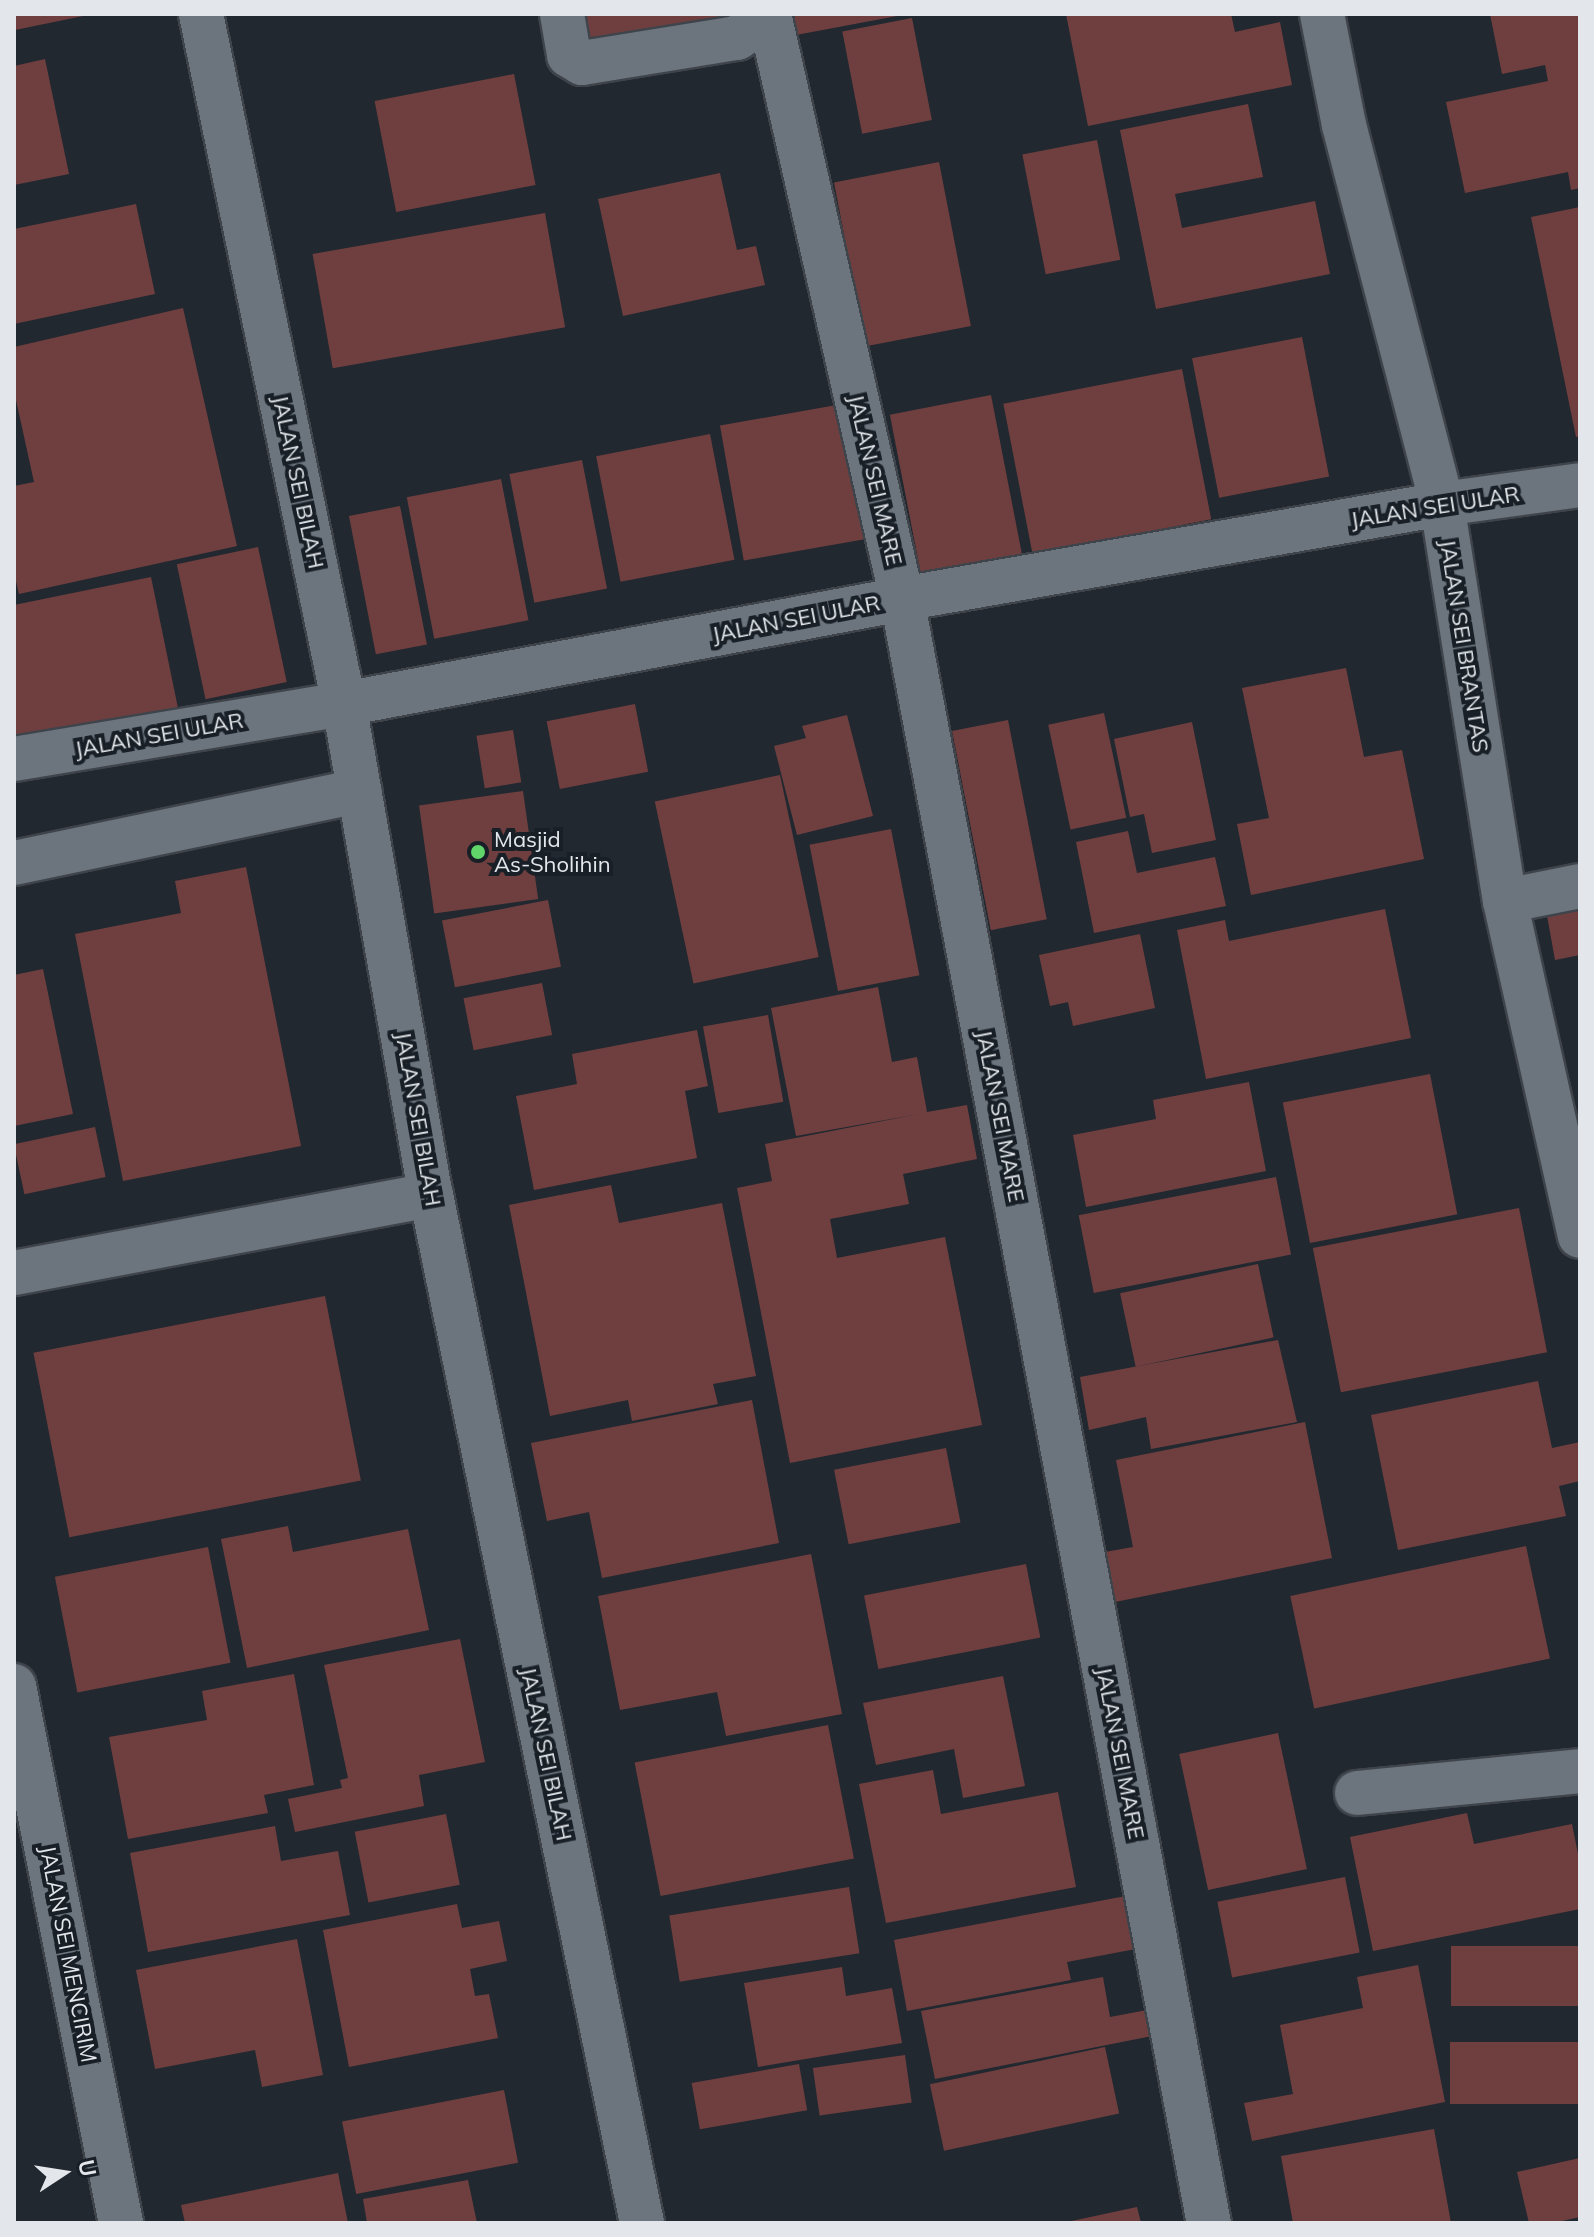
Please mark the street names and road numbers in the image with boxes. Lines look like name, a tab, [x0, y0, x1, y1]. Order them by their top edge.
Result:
street label: JALAN SEI MARE	[843, 392, 907, 568]
street label: JALAN SEI BILAH	[267, 393, 329, 571]
street label: JALAN SEI ULAR	[1349, 481, 1521, 533]
street label: JALAN SEI BRANTAS	[1434, 538, 1494, 754]
street label: JALAN SEI ULAR	[710, 590, 882, 648]
street label: JALAN SEI ULAR	[73, 707, 245, 763]
street label: JALAN SEI MARE	[970, 1028, 1030, 1204]
street label: JALAN SEI BILAH	[390, 1030, 446, 1208]
street label: JALAN SEI BILAH	[515, 1665, 577, 1843]
street label: JALAN SEI MARE	[1090, 1665, 1150, 1841]
street label: JALAN SEI MENCIRIM	[34, 1843, 102, 2065]

